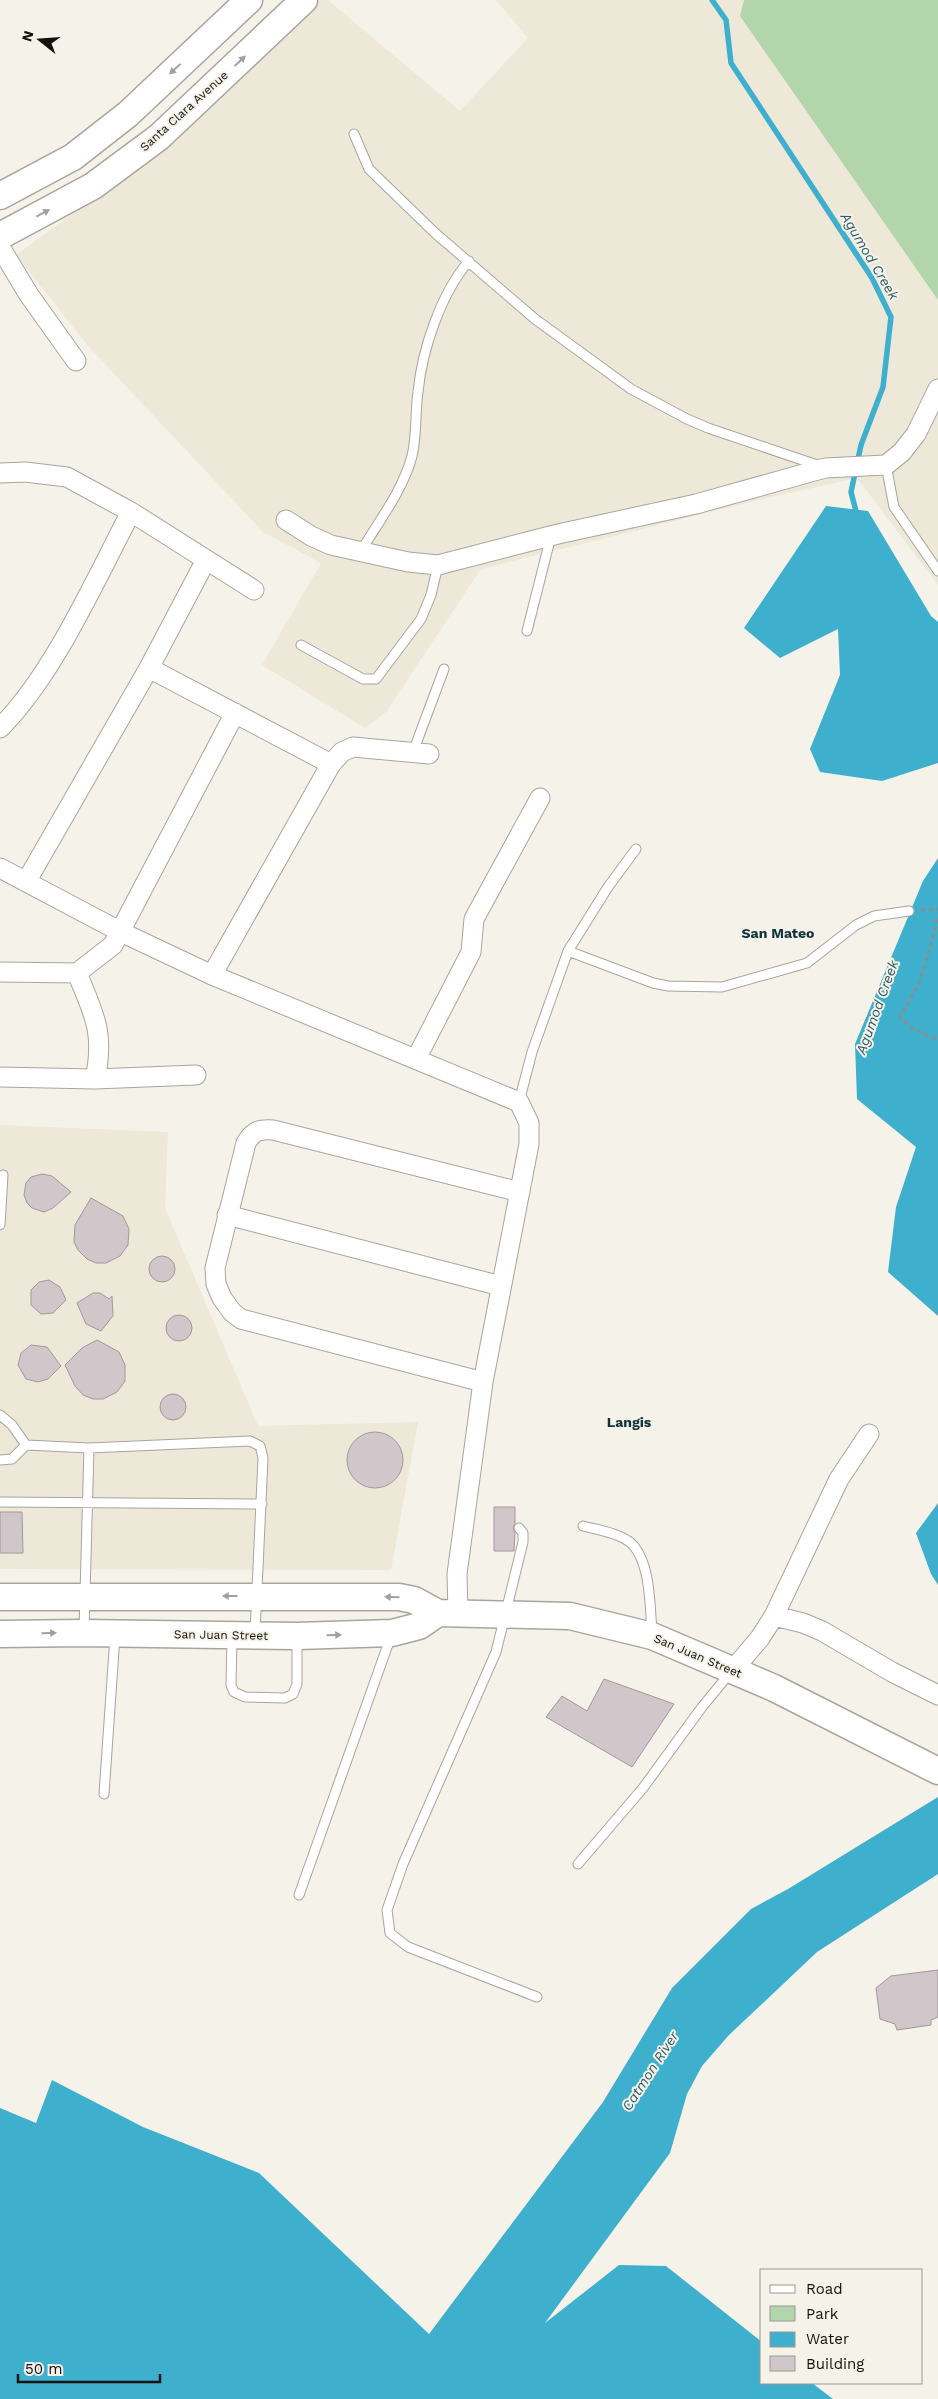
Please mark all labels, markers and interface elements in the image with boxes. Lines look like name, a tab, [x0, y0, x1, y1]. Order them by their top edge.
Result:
north arrow	[15, 15, 65, 65]
text: N	[18, 29, 37, 43]
one-way arrow	[233, 55, 245, 67]
one-way arrow	[170, 63, 182, 75]
street label: Santa Clara Avenue	[137, 68, 231, 154]
one-way arrow	[36, 209, 50, 217]
water label: Agumod Creek	[837, 209, 902, 303]
district label: San Mateo	[742, 925, 814, 941]
water label: Agumod Creek	[852, 957, 902, 1057]
district label: Langis	[607, 1414, 652, 1430]
one-way arrow	[222, 1592, 238, 1600]
one-way arrow	[384, 1593, 400, 1601]
street label: San Juan Street	[174, 1627, 268, 1643]
one-way arrow	[41, 1629, 57, 1637]
one-way arrow	[326, 1631, 342, 1639]
street label: San Juan Street	[652, 1631, 744, 1681]
water label: Catmon River	[618, 2028, 682, 2114]
legend	[760, 2269, 923, 2384]
text: Road	[806, 2280, 843, 2298]
text: Park	[806, 2305, 839, 2323]
text: Water	[806, 2330, 849, 2348]
scale bar	[18, 2352, 160, 2384]
text: Building	[806, 2355, 864, 2373]
text: 50 m	[25, 2360, 62, 2378]

